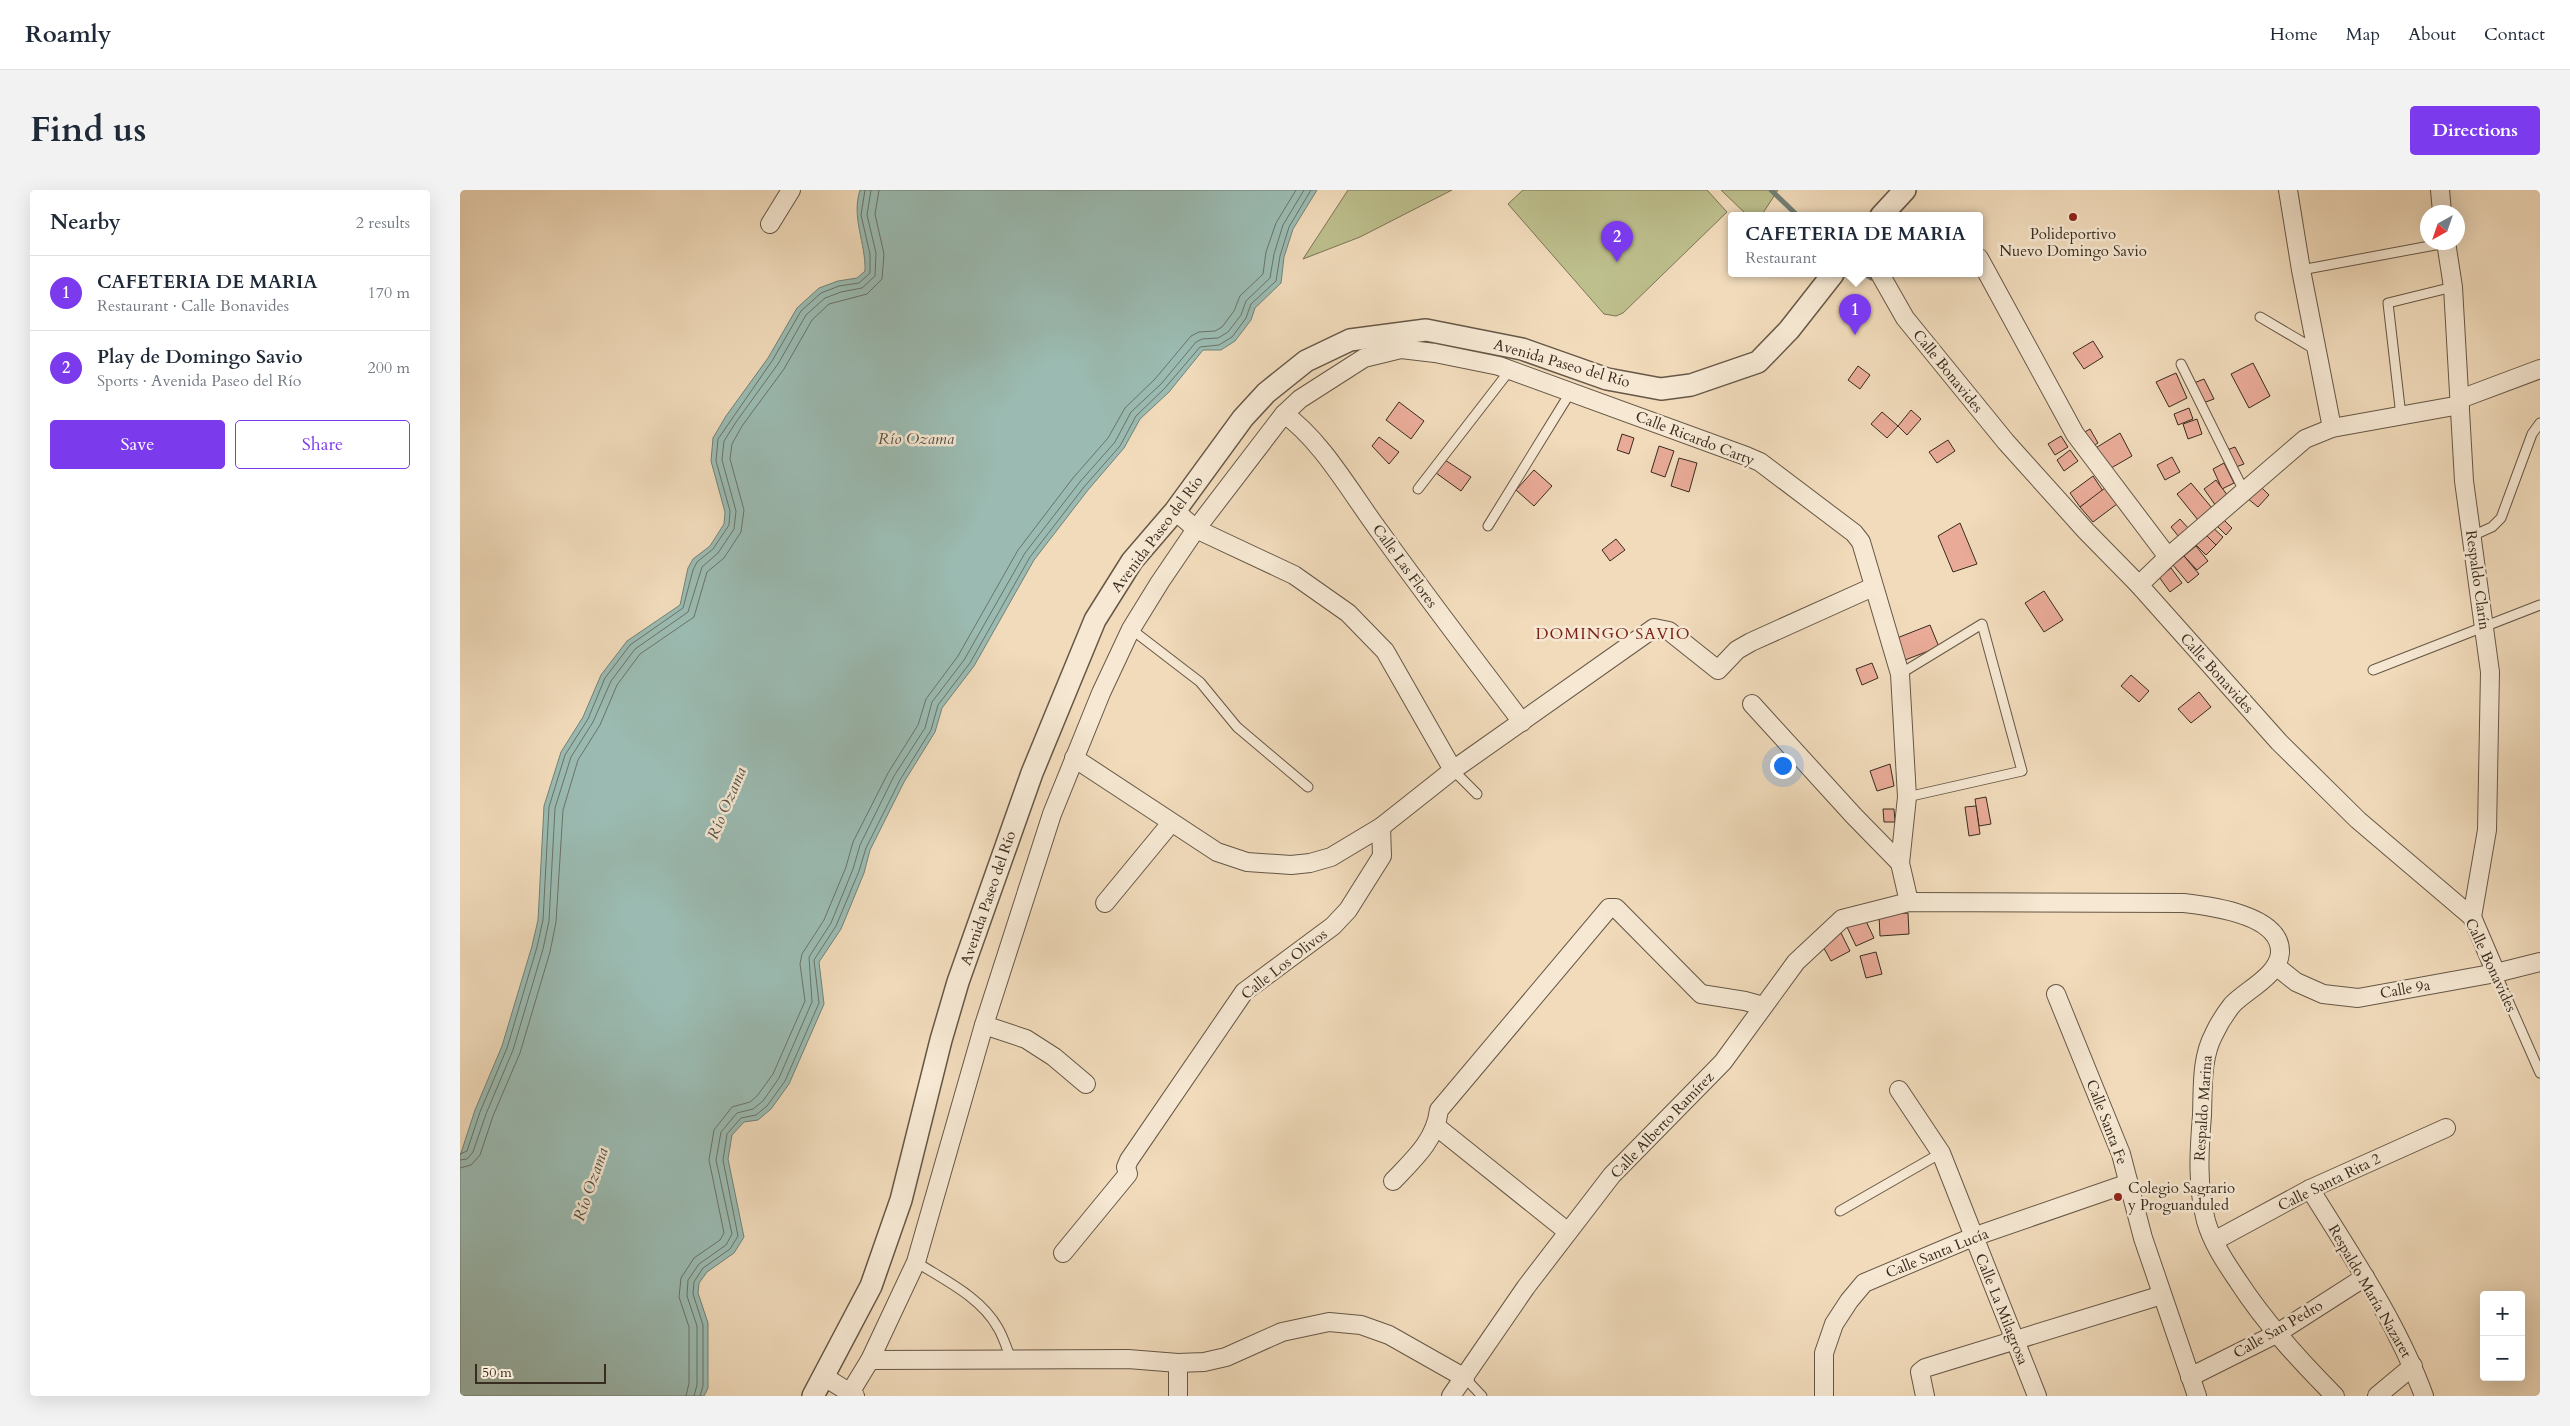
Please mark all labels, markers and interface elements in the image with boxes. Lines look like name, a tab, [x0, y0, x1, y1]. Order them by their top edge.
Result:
text: Roamly	[25, 18, 111, 51]
text: Home	[2270, 22, 2318, 47]
text: Map	[2346, 22, 2380, 47]
text: About	[2408, 22, 2456, 47]
text: Contact	[2484, 22, 2545, 47]
text: Find us	[30, 106, 146, 154]
button: Directions	[2410, 106, 2540, 155]
north arrow	[2420, 205, 2465, 250]
text: Nearby	[50, 208, 121, 237]
marker: Polideportivo Nuevo Domingo Savio	[2067, 211, 2079, 223]
text: 2 results	[356, 212, 410, 234]
popup	[1728, 212, 1983, 277]
pin: 2	[1601, 221, 1633, 262]
text: CAFETERIA DE MARIA	[1745, 221, 1966, 247]
place label: Polideportivo Nuevo Domingo Savio	[1999, 224, 2147, 261]
text: Restaurant	[1745, 247, 1817, 269]
text: CAFETERIA DE MARIA	[97, 269, 318, 295]
text: 1	[62, 282, 70, 304]
text: 170 m	[368, 282, 410, 304]
pin: 1	[1839, 294, 1871, 335]
text: Restaurant · Calle Bonavides	[97, 295, 289, 317]
street label: Calle Bonavides	[1908, 325, 1988, 417]
street label: Avenida Paseo del Río	[1491, 334, 1633, 392]
text: Play de Domingo Savio	[97, 344, 303, 370]
text: 2	[62, 357, 70, 379]
text: 200 m	[368, 357, 410, 379]
text: Sports · Avenida Paseo del Río	[97, 370, 301, 392]
street label: Calle Ricardo Carty	[1633, 406, 1757, 470]
button: Save	[50, 420, 225, 469]
button: Share	[235, 420, 410, 469]
water label: Río Ozama	[878, 428, 954, 450]
street label: Avenida Paseo del Río	[1107, 472, 1207, 596]
street label: Calle Las Flores	[1368, 520, 1442, 612]
street label: Respaldo Clarín	[2461, 529, 2495, 632]
district label: DOMINGO SAVIO	[1535, 623, 1691, 645]
street label: Calle Bonavides	[2176, 629, 2258, 717]
your location	[1770, 753, 1796, 779]
water label: Río Ozama	[702, 764, 752, 843]
street label: Avenida Paseo del Río	[956, 828, 1020, 968]
street label: Calle Bonavides	[2461, 915, 2521, 1015]
street label: Calle Los Olivos	[1237, 924, 1331, 1004]
street label: Calle 9a	[2378, 975, 2432, 1003]
street label: Respaldo Marina	[2189, 1054, 2217, 1162]
street label: Calle Alberto Ramírez	[1606, 1067, 1718, 1183]
street label: Calle Santa Fe	[2082, 1077, 2132, 1168]
water label: Río Ozama	[568, 1145, 614, 1224]
street label: Calle Santa Rita 2	[2274, 1148, 2384, 1215]
place label: Colegio Sagrario y Proguanduled	[2127, 1178, 2235, 1215]
marker: Colegio Sagrario y Proguanduled	[2112, 1191, 2124, 1203]
street label: Respaldo María Nazaret	[2324, 1221, 2417, 1362]
street label: Calle Santa Lucía	[1883, 1223, 1992, 1283]
street label: Calle La Milagrosa	[1971, 1250, 2034, 1368]
map controls	[2480, 1291, 2525, 1381]
button: +	[2480, 1291, 2525, 1336]
street label: Calle San Pedro	[2230, 1295, 2326, 1363]
button: −	[2480, 1336, 2525, 1381]
scale bar	[475, 1361, 606, 1384]
text: 50 m	[482, 1363, 512, 1382]

